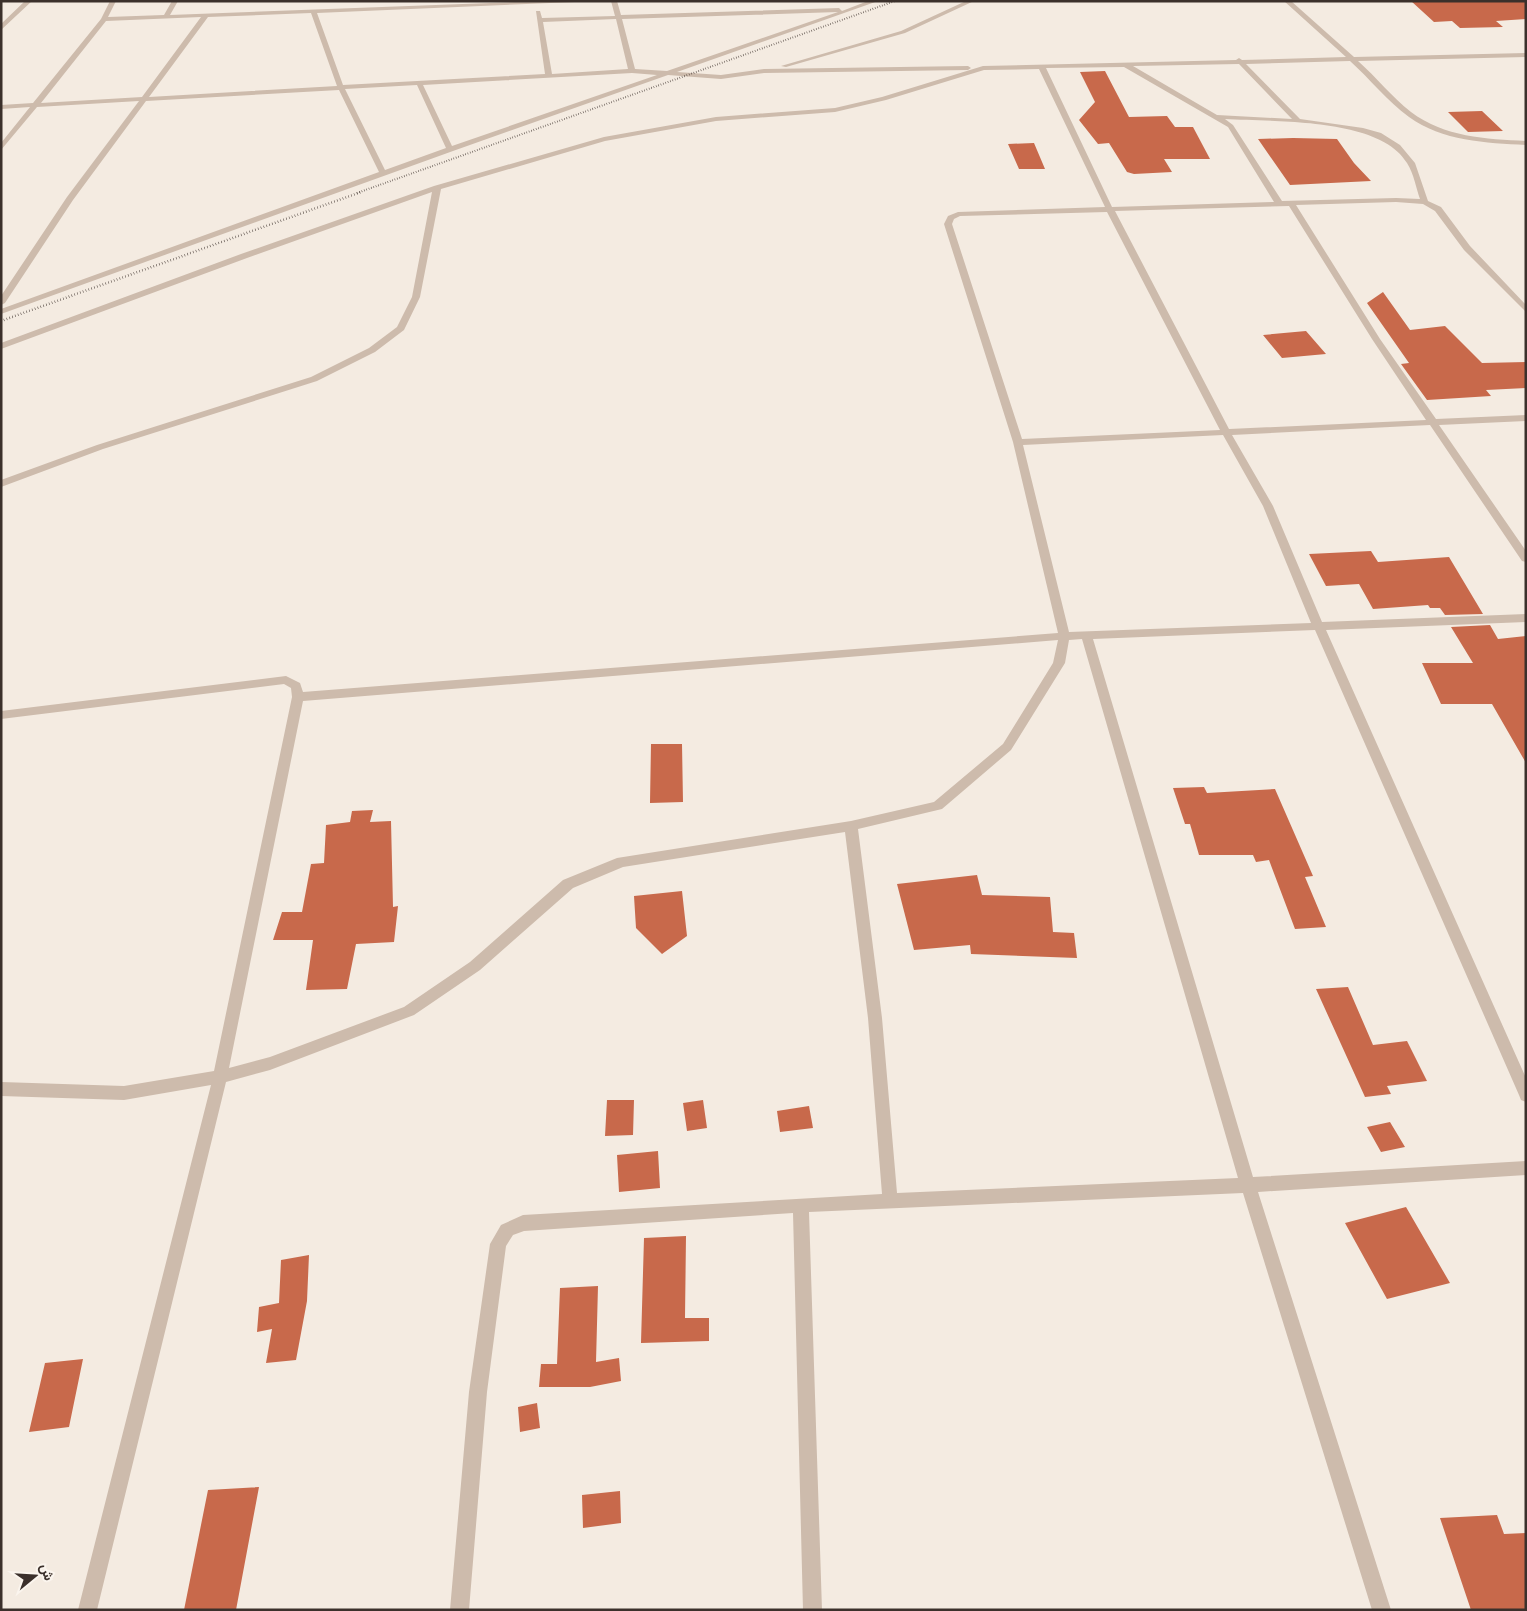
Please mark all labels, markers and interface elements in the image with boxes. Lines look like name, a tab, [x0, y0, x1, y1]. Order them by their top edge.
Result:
north arrow	[10, 1551, 60, 1601]
text: ش	[36, 1562, 58, 1583]

